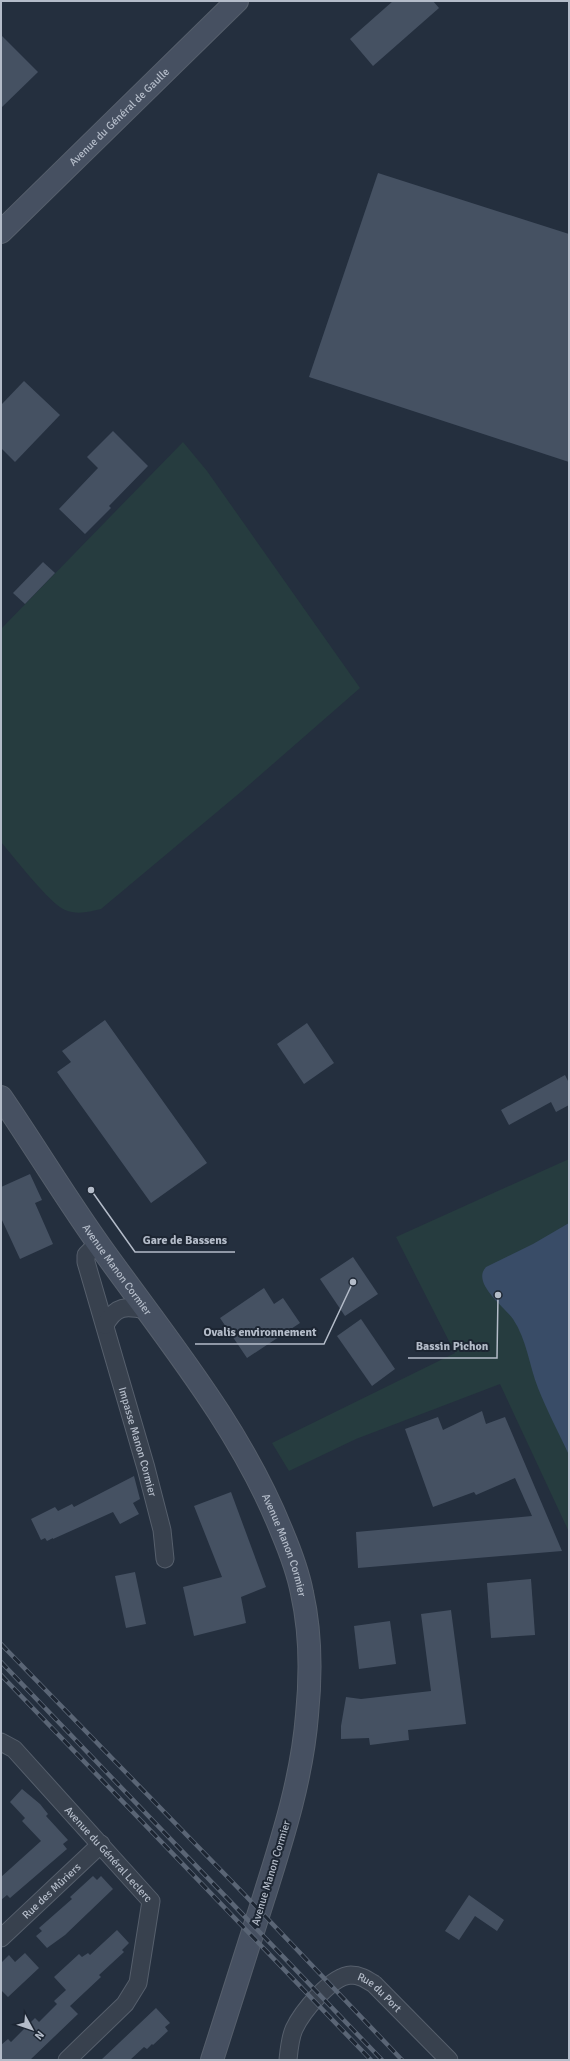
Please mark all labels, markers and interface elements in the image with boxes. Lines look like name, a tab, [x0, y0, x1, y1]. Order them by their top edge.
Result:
street label: Avenue du Général de Gaulle	[66, 65, 172, 168]
street label: Avenue Manon Cormier	[80, 1221, 155, 1317]
callout: Gare de Bassens	[135, 1228, 235, 1252]
text: Gare de Bassens	[143, 1233, 228, 1248]
callout: Ovalis environnement	[195, 1320, 324, 1344]
text: Ovalis environnement	[203, 1325, 317, 1340]
callout: Bassin Pichon	[408, 1334, 497, 1358]
text: Bassin Pichon	[416, 1339, 489, 1354]
street label: Impasse Manon Cormier	[116, 1385, 160, 1498]
street label: Avenue Manon Cormier	[259, 1491, 309, 1598]
street label: Avenue du Général Leclerc	[62, 1803, 155, 1904]
street label: Avenue Manon Cormier	[249, 1819, 293, 1927]
street label: Rue des Mûriers	[19, 1860, 83, 1921]
street label: Rue du Port	[356, 1970, 404, 2015]
north arrow	[12, 2009, 52, 2049]
text: N	[32, 2028, 47, 2042]

